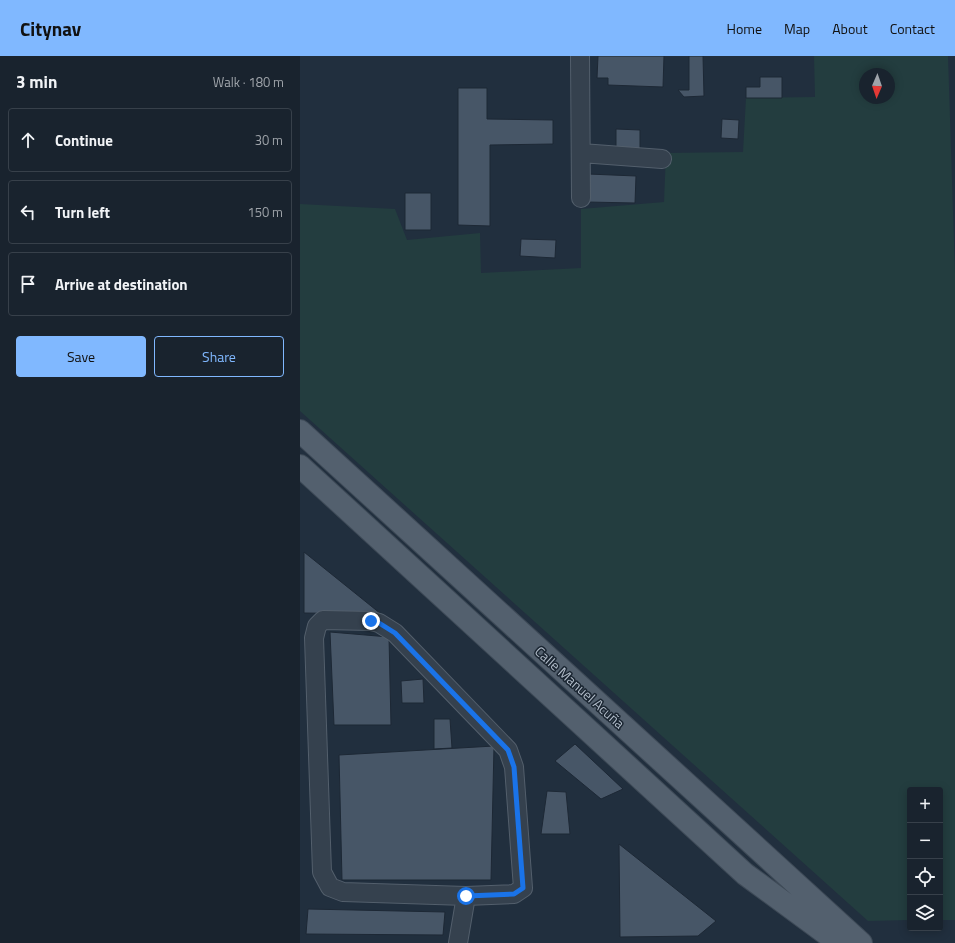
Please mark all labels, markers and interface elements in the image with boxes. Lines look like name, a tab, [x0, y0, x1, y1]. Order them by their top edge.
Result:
text: Citynav	[20, 14, 81, 43]
text: Home	[727, 18, 762, 39]
text: Map	[784, 18, 810, 39]
text: About	[832, 18, 868, 39]
text: Contact	[890, 18, 935, 39]
north arrow	[859, 68, 895, 104]
text: 3 min	[16, 69, 57, 95]
text: Walk · 180 m	[213, 72, 284, 92]
icon: ahead	[17, 129, 39, 151]
text: Continue	[55, 129, 113, 152]
text: 30 m	[255, 130, 283, 150]
icon: left	[17, 201, 39, 223]
text: Turn left	[55, 201, 110, 224]
text: 150 m	[247, 202, 283, 222]
icon: arrive	[17, 273, 39, 295]
text: Arrive at destination	[55, 273, 188, 296]
button: Save	[16, 336, 146, 377]
button: Share	[154, 336, 284, 377]
route end	[362, 612, 380, 630]
street label: Calle Manuel Acuña	[530, 641, 630, 733]
map controls	[907, 787, 943, 931]
button: +	[907, 787, 943, 823]
button: −	[907, 823, 943, 859]
button: locate	[907, 859, 943, 895]
route start	[457, 887, 475, 905]
button: layers	[907, 895, 943, 931]

